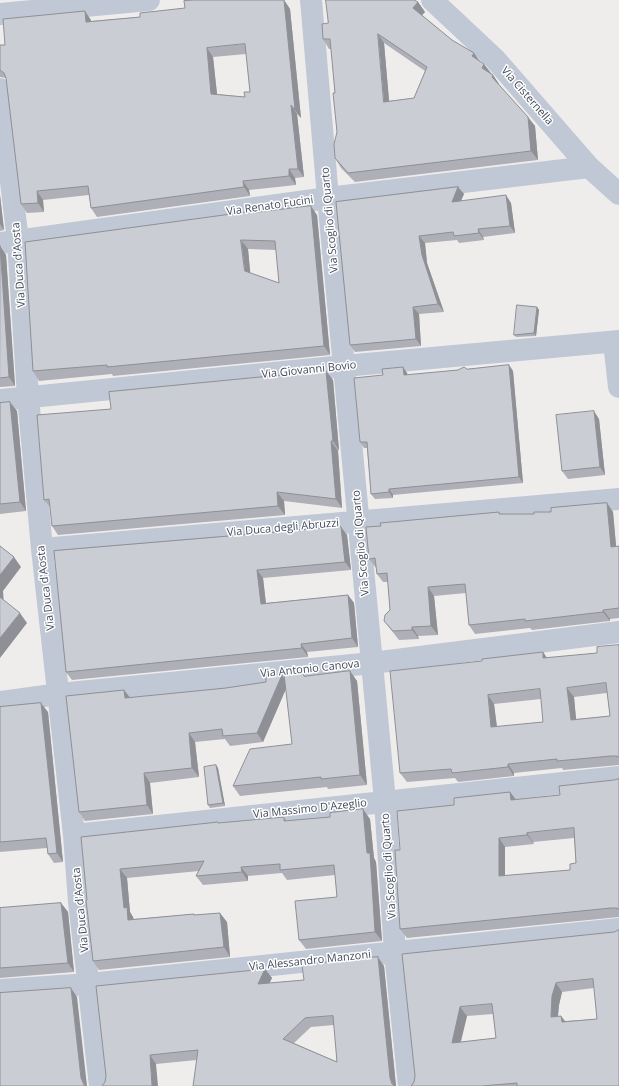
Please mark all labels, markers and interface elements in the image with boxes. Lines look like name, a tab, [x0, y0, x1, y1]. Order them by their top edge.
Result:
street label: Via Cisternella	[498, 64, 556, 128]
street label: Via Scoglio di Quarto	[319, 167, 341, 273]
street label: Via Renato Fucini	[226, 193, 314, 219]
street label: Via Duca d'Aosta	[9, 222, 29, 308]
street label: Via Giovanni Bovio	[261, 358, 357, 382]
street label: Via Scoglio di Quarto	[350, 490, 372, 596]
street label: Via Duca degli Abruzzi	[226, 517, 340, 539]
street label: Via Duca d'Aosta	[34, 545, 58, 631]
street label: Via Antonio Canova	[260, 657, 360, 681]
street label: Via Massimo D'Azeglio	[253, 796, 367, 822]
street label: Via Scoglio di Quarto	[379, 813, 399, 919]
street label: Via Duca d'Aosta	[70, 867, 92, 953]
street label: Via Alessandro Manzoni	[248, 948, 372, 974]

